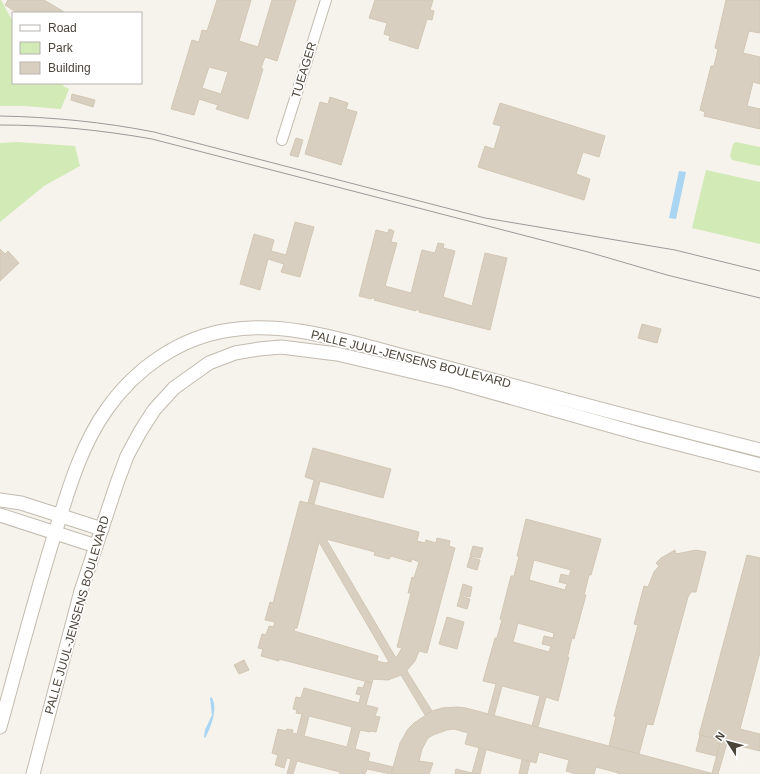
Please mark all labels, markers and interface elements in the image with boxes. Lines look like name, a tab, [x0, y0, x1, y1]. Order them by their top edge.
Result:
legend	[12, 12, 142, 84]
text: Road	[48, 21, 77, 35]
street label: TUEAGER	[289, 40, 319, 100]
text: Park	[48, 41, 74, 55]
text: Building	[48, 61, 91, 75]
street label: PALLE JUUL-JENSENS BOULEVARD	[310, 327, 513, 391]
street label: PALLE JUUL-JENSENS BOULEVARD	[42, 514, 112, 716]
north arrow	[708, 722, 748, 762]
text: N	[713, 729, 727, 743]

